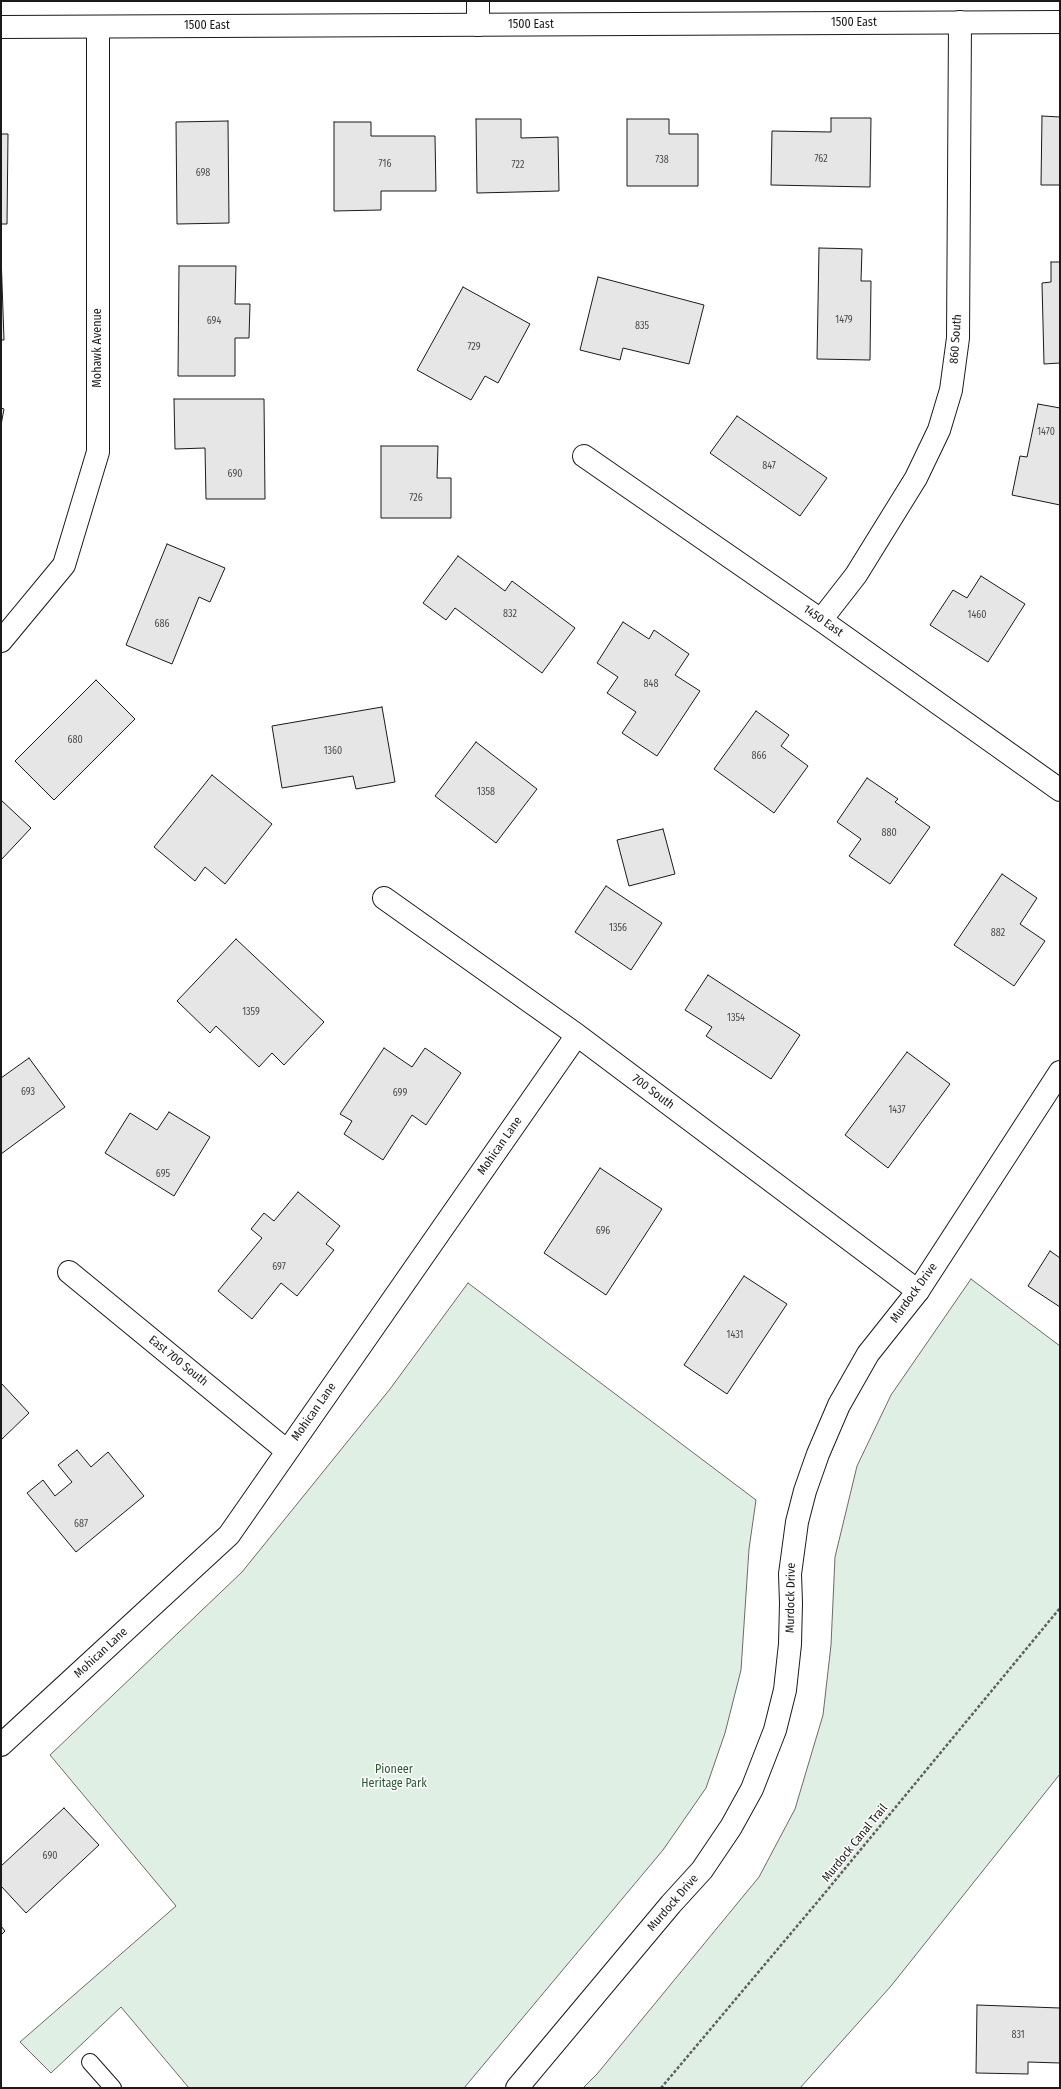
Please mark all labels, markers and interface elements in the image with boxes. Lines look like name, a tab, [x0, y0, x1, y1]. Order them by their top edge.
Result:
street label: 1500 East	[831, 16, 877, 30]
street label: 1500 East	[508, 18, 554, 32]
street label: 1500 East	[184, 19, 230, 33]
house number: 762	[814, 153, 828, 165]
house number: 738	[655, 154, 669, 166]
house number: 716	[379, 158, 391, 170]
house number: 722	[512, 159, 524, 171]
house number: 698	[196, 167, 210, 179]
street label: Mohawk Avenue	[91, 308, 105, 388]
house number: 1479	[835, 314, 853, 326]
street label: 860 South	[947, 314, 965, 364]
house number: 694	[207, 315, 221, 327]
house number: 835	[635, 320, 649, 332]
house number: 729	[467, 341, 481, 353]
house number: 1470	[1037, 426, 1055, 438]
house number: 847	[762, 460, 776, 472]
house number: 690	[228, 468, 242, 480]
house number: 726	[409, 492, 423, 504]
street label: 1450 East	[800, 602, 846, 640]
house number: 832	[503, 608, 517, 620]
house number: 1460	[968, 609, 986, 621]
house number: 686	[155, 618, 169, 630]
house number: 848	[644, 678, 658, 690]
house number: 680	[67, 734, 83, 746]
house number: 1360	[324, 745, 342, 757]
house number: 866	[752, 750, 766, 762]
house number: 1358	[477, 786, 495, 798]
house number: 880	[881, 827, 897, 839]
house number: 1356	[609, 922, 627, 934]
house number: 882	[991, 927, 1005, 939]
house number: 1359	[242, 1006, 260, 1018]
house number: 1354	[727, 1012, 745, 1024]
street label: 700 South	[629, 1072, 677, 1112]
house number: 693	[21, 1086, 35, 1098]
house number: 699	[393, 1087, 407, 1099]
house number: 1437	[888, 1104, 906, 1116]
street label: Mohican Lane	[475, 1114, 525, 1178]
house number: 695	[156, 1168, 170, 1180]
house number: 696	[596, 1225, 610, 1237]
street label: Murdock Drive	[887, 1260, 941, 1326]
house number: 697	[272, 1261, 286, 1273]
house number: 1431	[727, 1329, 743, 1341]
street label: East 700 South	[145, 1333, 211, 1389]
street label: Mohican Lane	[289, 1380, 339, 1444]
house number: 687	[74, 1518, 88, 1530]
street label: Murdock Drive	[783, 1563, 799, 1633]
street label: Mohican Lane	[71, 1625, 131, 1681]
park label: Pioneer Heritage Park	[361, 1763, 427, 1791]
street label: Murdock Canal Trail	[819, 1801, 891, 1885]
house number: 690	[43, 1850, 57, 1862]
street label: Murdock Drive	[644, 1872, 702, 1934]
house number: 831	[1011, 2029, 1025, 2041]

